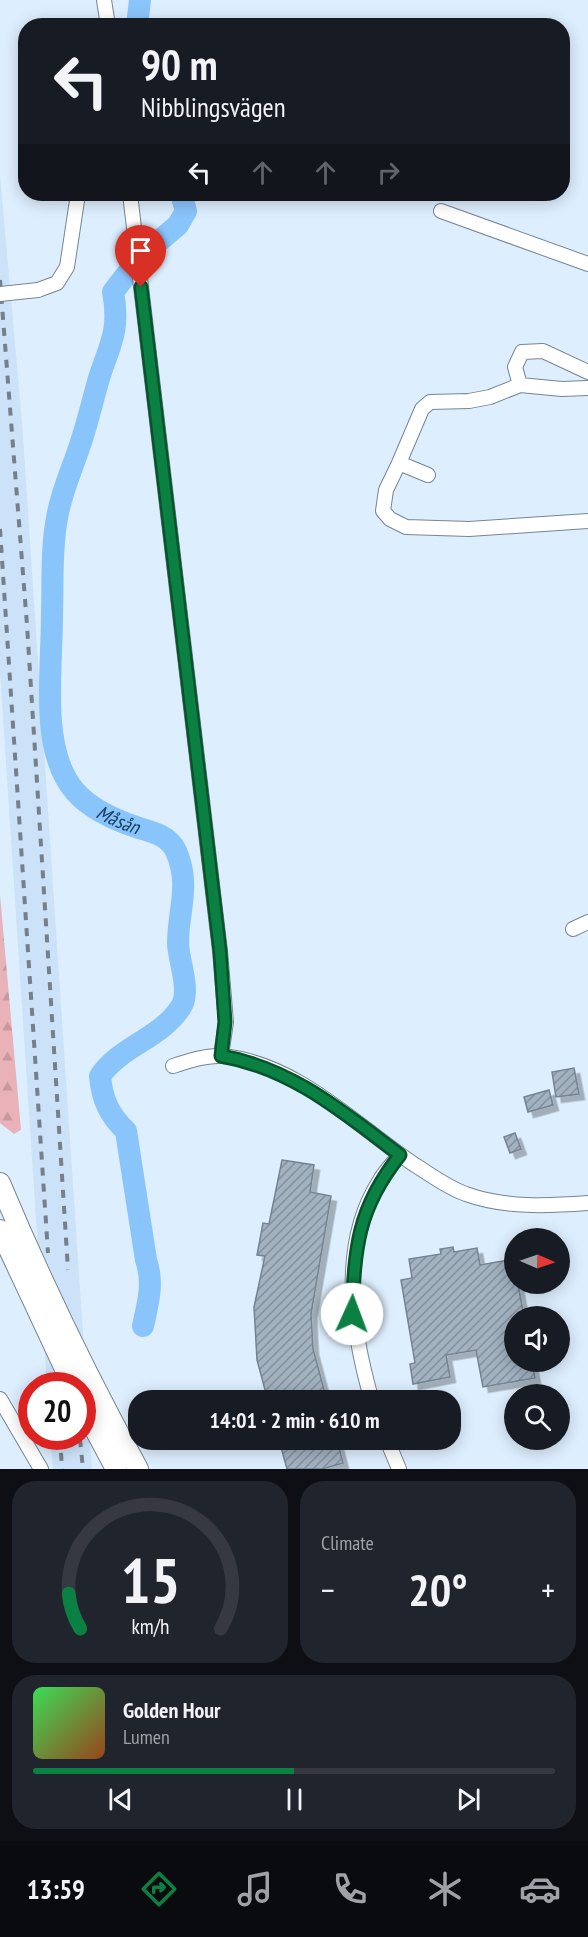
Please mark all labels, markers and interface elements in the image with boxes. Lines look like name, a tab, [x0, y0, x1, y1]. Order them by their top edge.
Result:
text: 90 m	[141, 37, 218, 92]
icon: left	[42, 42, 120, 120]
text: Nibblingsvägen	[141, 90, 286, 124]
icon: left	[183, 156, 216, 189]
icon: ahead	[246, 156, 279, 189]
icon: ahead	[309, 156, 342, 189]
icon: right	[372, 156, 405, 189]
pin	[115, 225, 166, 287]
icon: arrive	[124, 234, 157, 267]
water label: Måsån	[92, 799, 144, 841]
north arrow	[504, 1228, 570, 1294]
map controls	[504, 1228, 570, 1450]
position arrow	[320, 1282, 384, 1346]
button: sound	[504, 1306, 570, 1372]
speed limit sign: 20	[18, 1372, 96, 1450]
button: search	[504, 1384, 570, 1450]
text: 14:01 · 2 min · 610 m	[209, 1406, 380, 1434]
text: Climate	[321, 1530, 374, 1556]
text: 15	[120, 1539, 180, 1620]
text: 20°	[408, 1560, 468, 1618]
text: −	[321, 1568, 335, 1611]
text: +	[541, 1568, 555, 1611]
text: km/h	[131, 1612, 169, 1640]
text: Golden Hour	[123, 1696, 221, 1724]
text: Lumen	[123, 1724, 170, 1750]
icon: previous	[104, 1783, 137, 1816]
icon: pause	[278, 1783, 311, 1816]
icon: next	[452, 1783, 485, 1816]
icon: directions	[138, 1868, 180, 1910]
icon: music	[234, 1868, 276, 1910]
icon: phone	[329, 1868, 371, 1910]
icon: climate	[424, 1868, 466, 1910]
icon: car	[519, 1868, 561, 1910]
text: 13:59	[27, 1872, 85, 1906]

